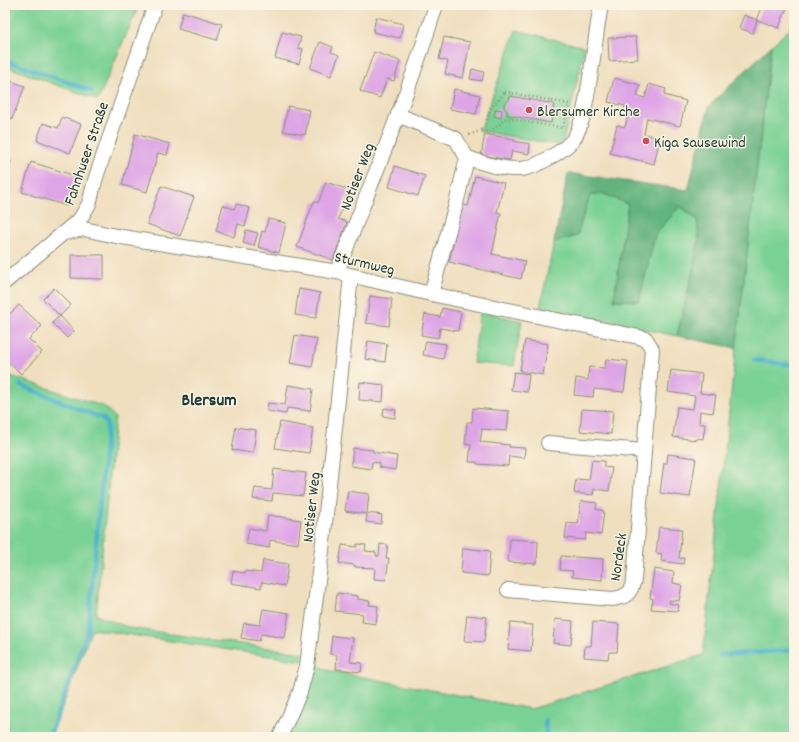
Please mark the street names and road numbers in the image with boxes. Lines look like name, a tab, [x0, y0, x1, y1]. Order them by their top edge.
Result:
street label: Fahnhuser Straße	[59, 99, 116, 209]
street label: Notiser Weg	[335, 140, 382, 214]
street label: Sturmweg	[332, 246, 397, 283]
street label: Notiser Weg	[297, 471, 328, 544]
street label: Nordeck	[605, 532, 634, 583]

